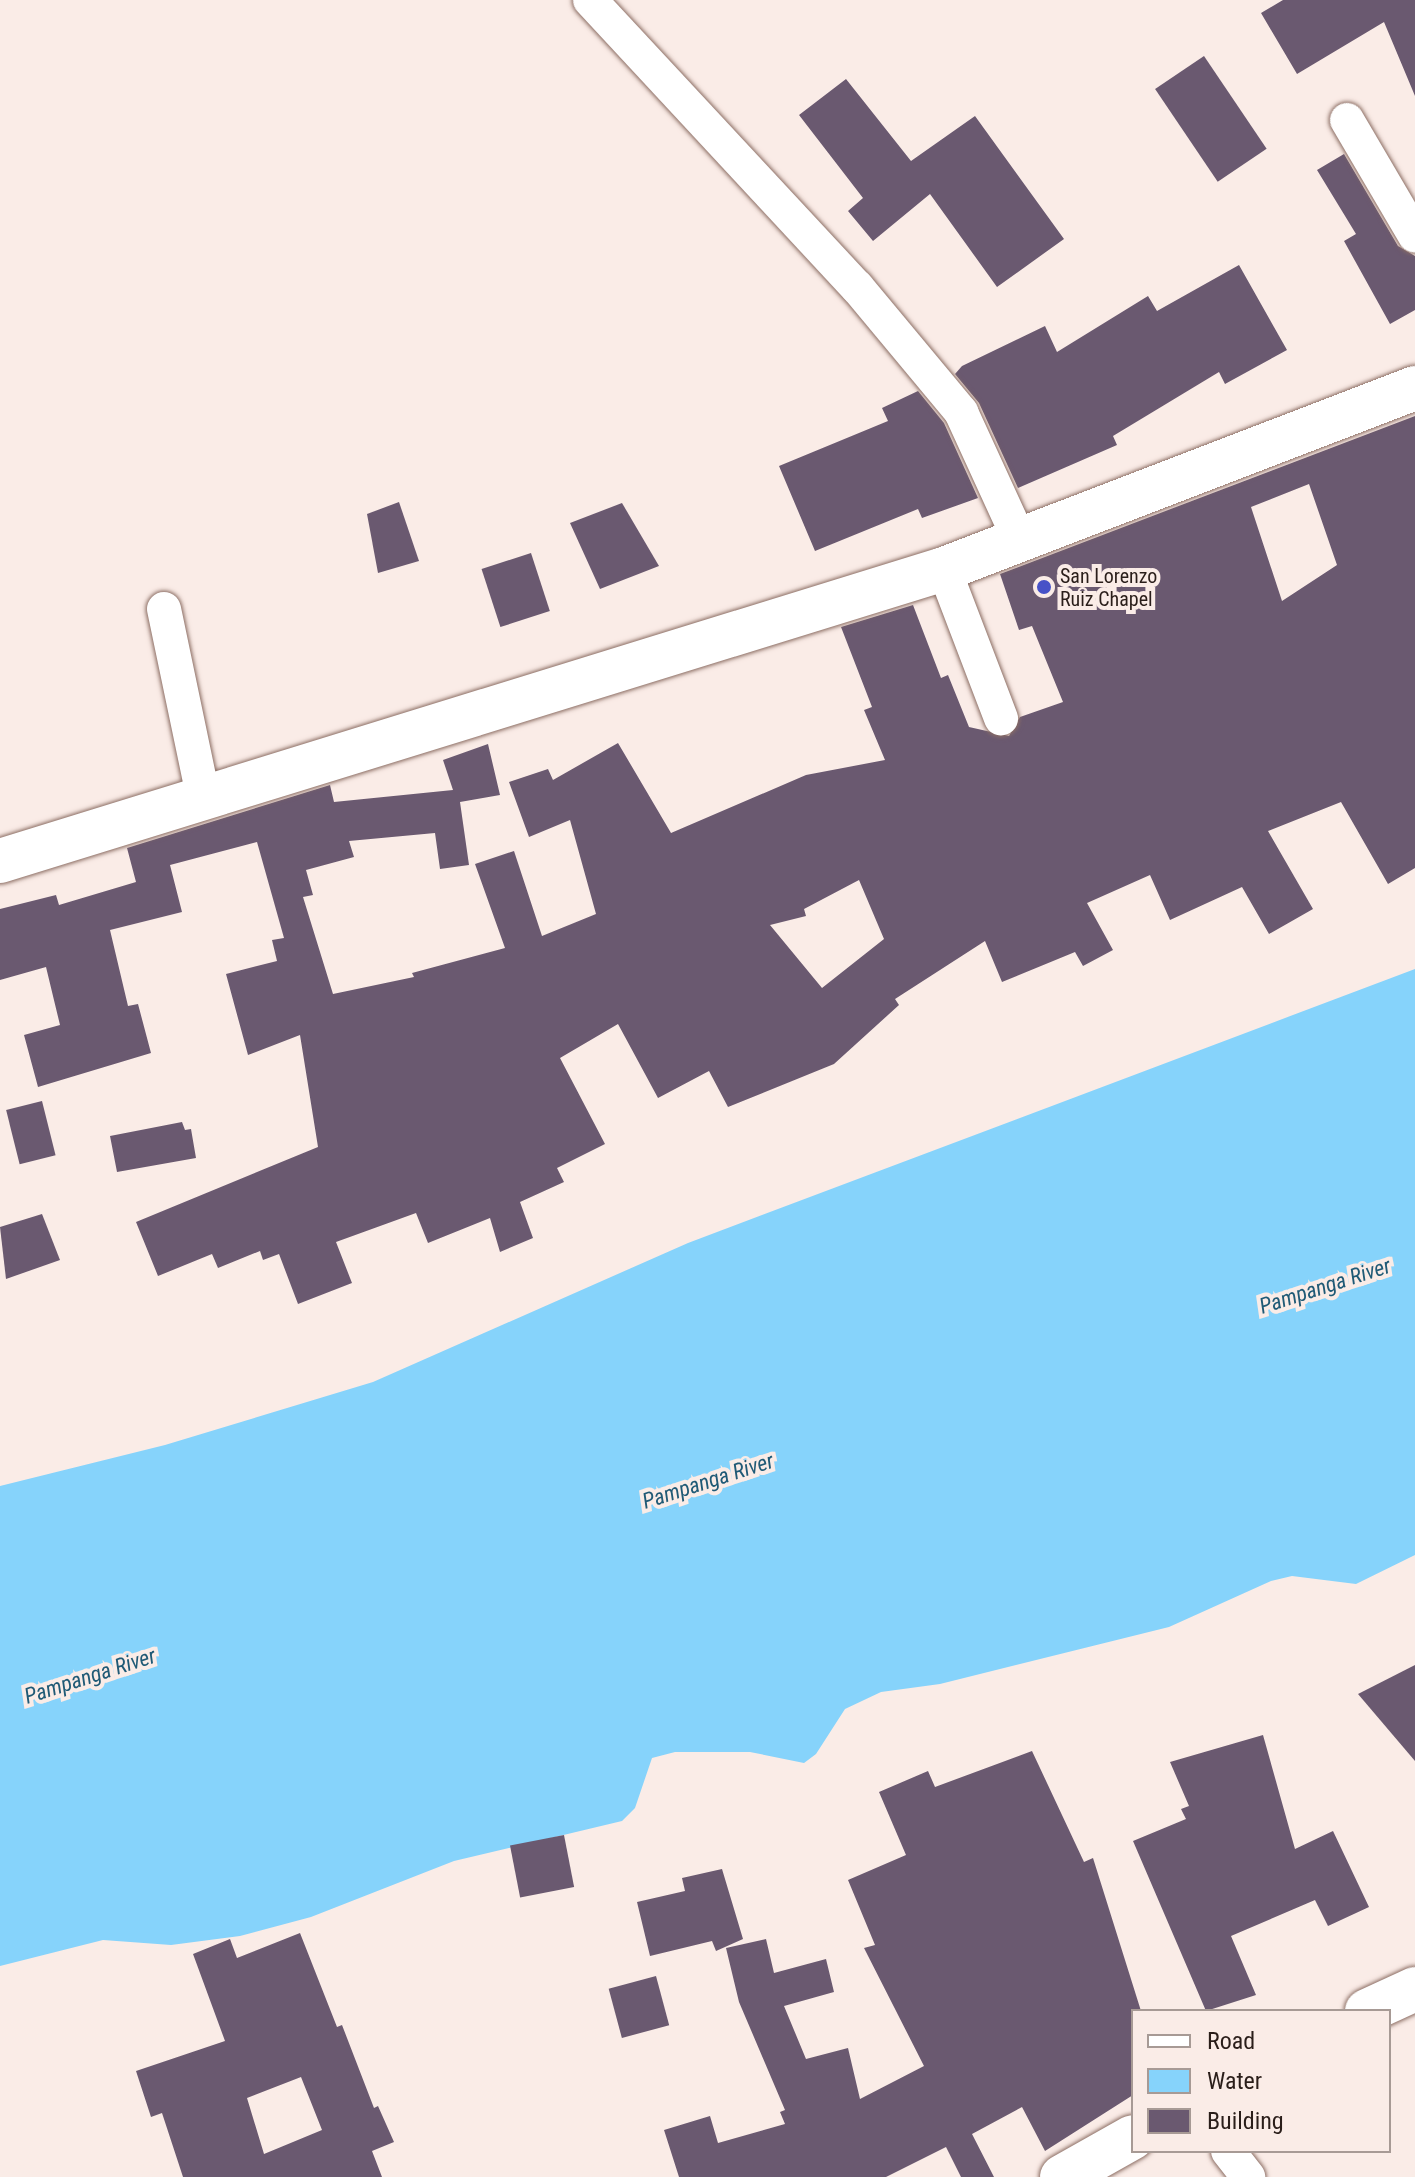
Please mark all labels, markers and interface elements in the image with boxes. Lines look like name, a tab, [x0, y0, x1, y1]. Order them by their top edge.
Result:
place label: San Lorenzo Ruiz Chapel	[1060, 564, 1157, 611]
marker: San Lorenzo Ruiz Chapel	[1035, 578, 1053, 596]
water label: Pampanga River	[1256, 1252, 1394, 1320]
water label: Pampanga River	[639, 1447, 777, 1515]
water label: Pampanga River	[21, 1642, 159, 1710]
legend	[1131, 2009, 1391, 2153]
text: Road	[1207, 2027, 1255, 2055]
text: Water	[1207, 2067, 1262, 2095]
text: Building	[1207, 2107, 1284, 2135]

